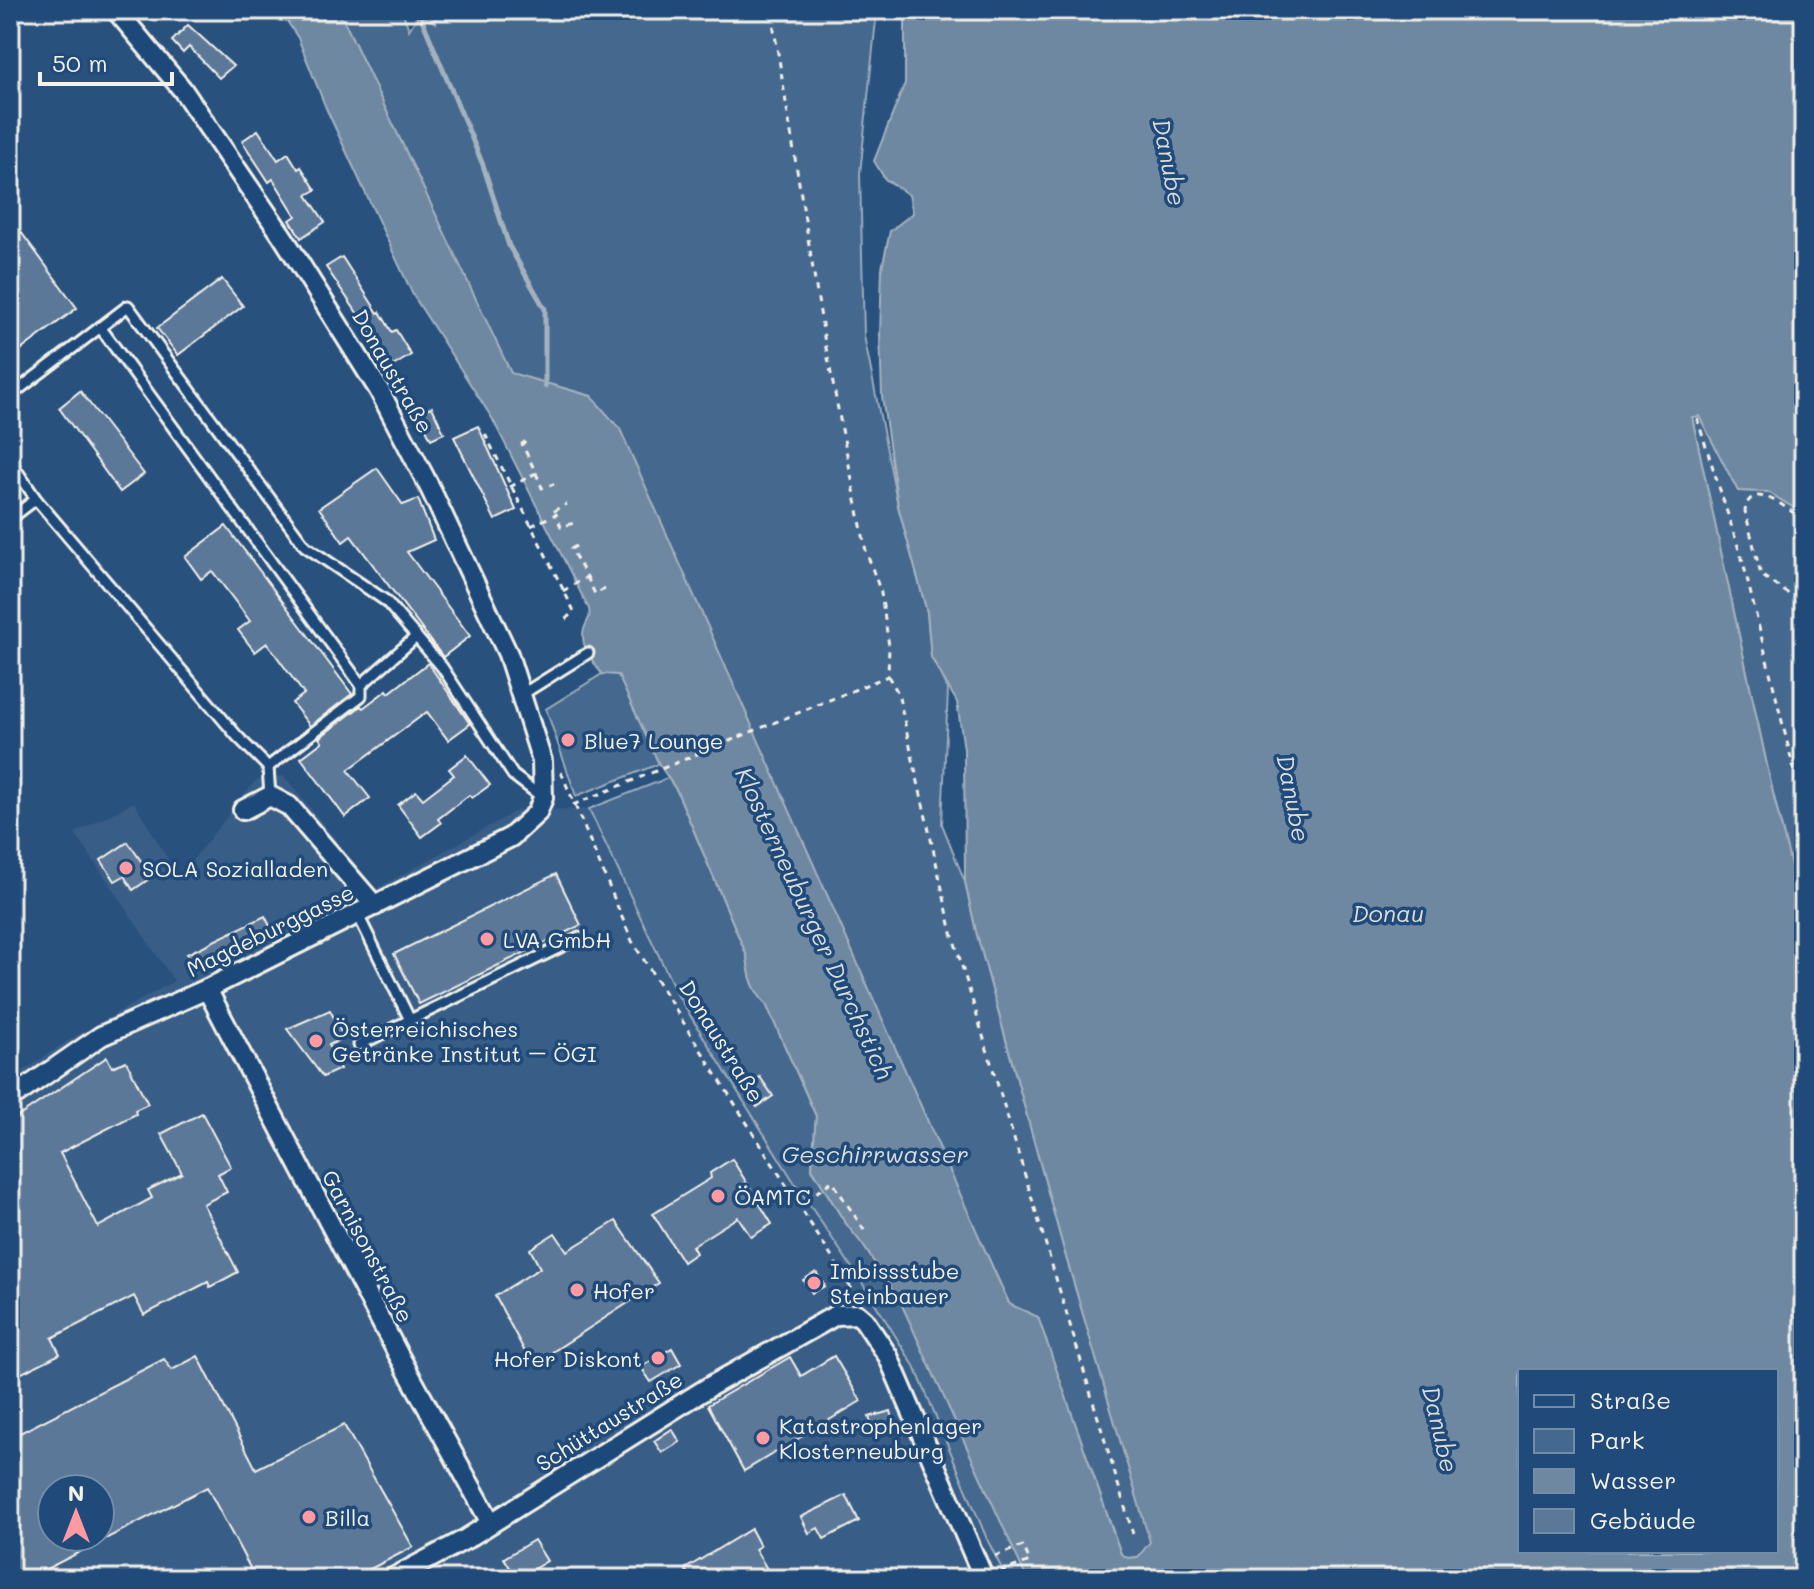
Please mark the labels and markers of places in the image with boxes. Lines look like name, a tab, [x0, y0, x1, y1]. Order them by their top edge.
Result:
place label: Blue7 Lounge	[584, 726, 723, 755]
marker: Blue7 Lounge	[559, 731, 577, 749]
place label: SOLA Sozialladen	[142, 854, 328, 883]
marker: SOLA Sozialladen	[117, 859, 135, 877]
place label: LVA GmbH	[503, 925, 611, 954]
marker: LVA GmbH	[478, 930, 496, 948]
place label: Österreichisches Getränke Institut – ÖGI	[332, 1014, 597, 1068]
marker: Österreichisches Getränke Institut – ÖGI	[307, 1032, 325, 1050]
place label: ÖAMTC	[734, 1182, 811, 1211]
marker: ÖAMTC	[709, 1187, 727, 1205]
place label: Imbissstube Steinbauer	[830, 1256, 959, 1310]
marker: Imbissstube Steinbauer	[805, 1274, 823, 1292]
place label: Hofer	[593, 1276, 655, 1305]
marker: Hofer	[568, 1281, 586, 1299]
place label: Hofer Diskont	[494, 1344, 642, 1373]
marker: Hofer Diskont	[649, 1349, 667, 1367]
place label: Katastrophenlager Klosterneuburg	[779, 1411, 982, 1465]
marker: Katastrophenlager Klosterneuburg	[754, 1429, 772, 1447]
place label: Billa	[325, 1503, 370, 1532]
marker: Billa	[300, 1508, 318, 1526]

